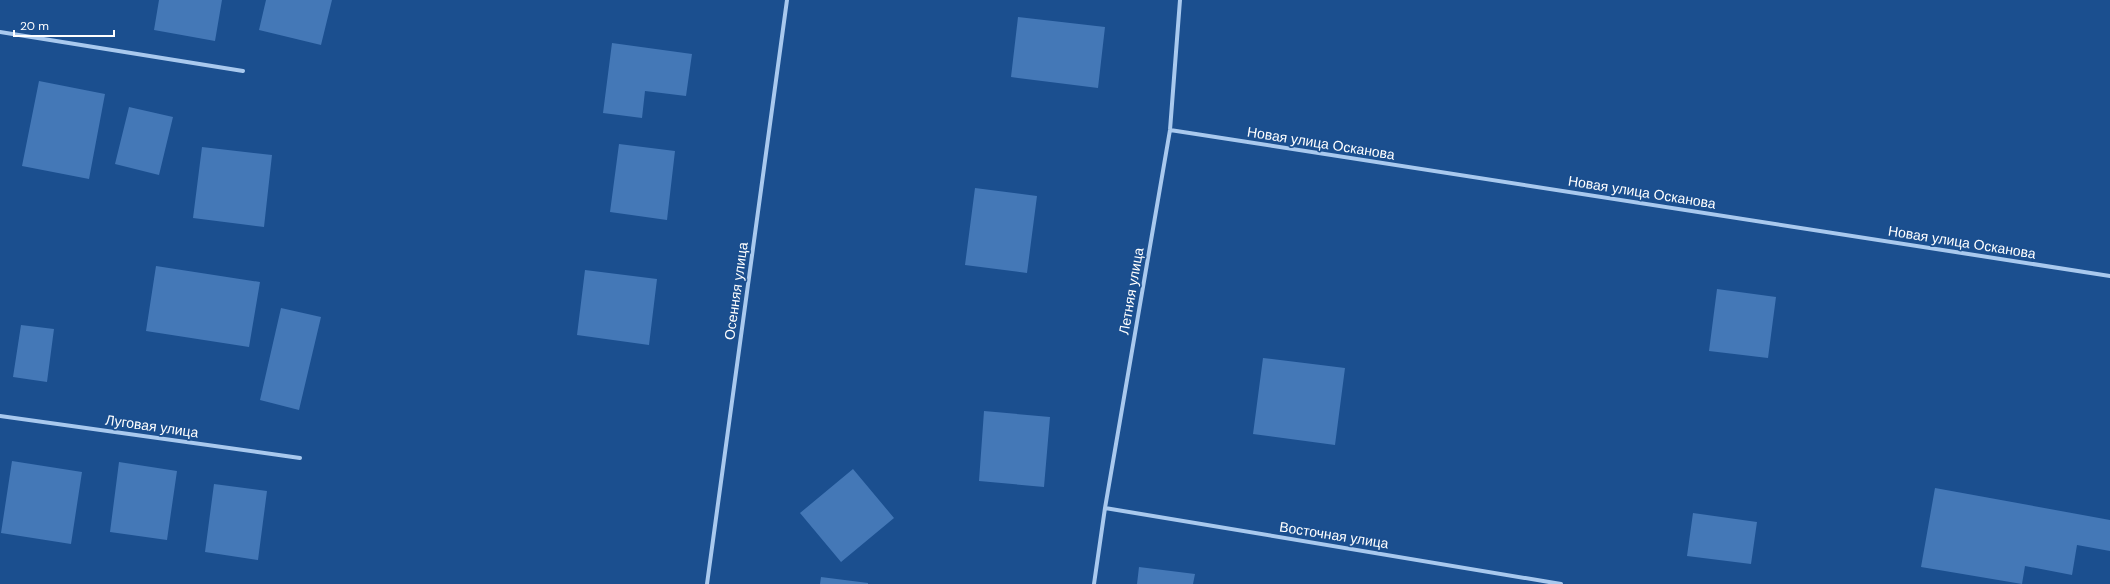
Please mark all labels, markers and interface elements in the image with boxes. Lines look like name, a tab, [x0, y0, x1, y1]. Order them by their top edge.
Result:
scale bar	[14, 12, 114, 38]
text: 20 m	[20, 18, 49, 34]
street label: Новая улица Осканова	[1246, 122, 1396, 164]
street label: Новая улица Осканова	[1567, 171, 1717, 213]
street label: Новая улица Осканова	[1887, 221, 2037, 263]
street label: Осенняя улица	[720, 241, 752, 341]
street label: Летняя улица	[1114, 246, 1148, 336]
street label: Луговая улица	[104, 411, 200, 441]
street label: Восточная улица	[1278, 517, 1390, 553]

